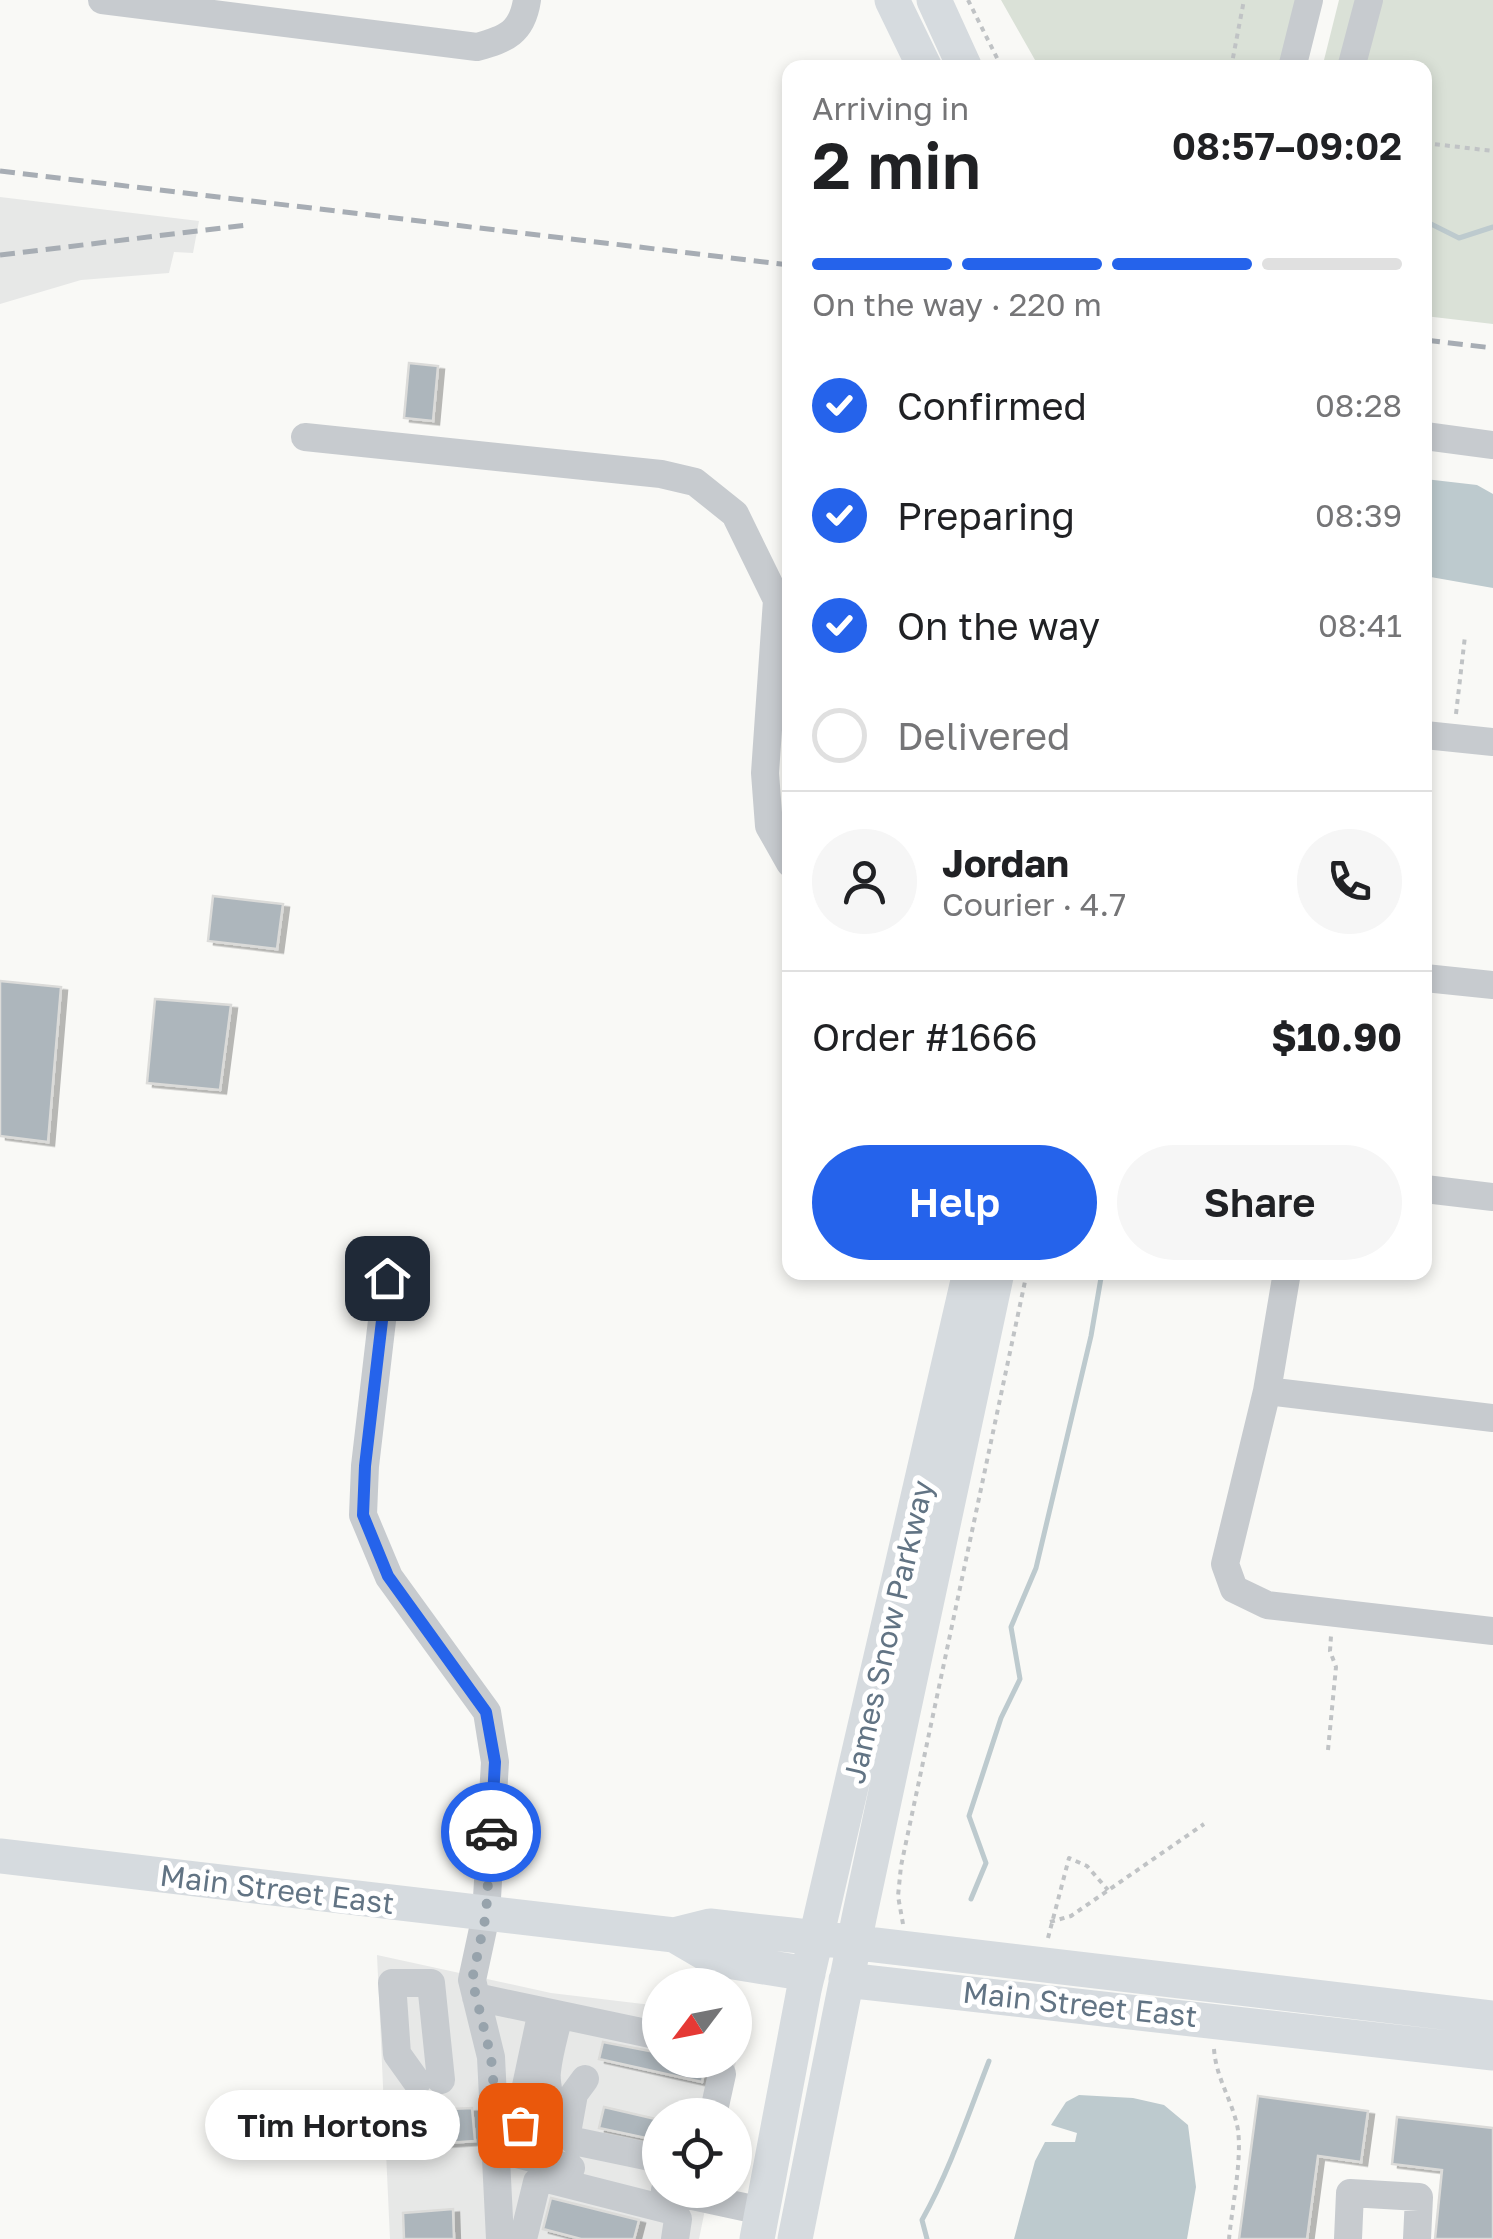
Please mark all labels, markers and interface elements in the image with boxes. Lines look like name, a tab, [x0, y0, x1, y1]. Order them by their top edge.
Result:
text: Arriving in	[812, 89, 969, 127]
text: 08:57–09:02	[1172, 123, 1402, 168]
text: 2 min	[812, 125, 981, 203]
text: On the way · 220 m	[812, 285, 1102, 323]
icon: check	[812, 378, 867, 433]
text: Confirmed	[897, 383, 1087, 428]
text: 08:28	[1315, 386, 1402, 424]
icon: check	[812, 488, 867, 543]
text: Preparing	[897, 493, 1075, 538]
text: 08:39	[1315, 496, 1402, 534]
icon: check	[812, 598, 867, 653]
text: On the way	[897, 603, 1100, 648]
text: 08:41	[1318, 606, 1402, 644]
text: Delivered	[897, 713, 1070, 758]
button: person	[812, 829, 917, 934]
button: phone	[1297, 829, 1402, 934]
text: Jordan	[942, 840, 1069, 885]
text: Courier · 4.7	[942, 885, 1126, 923]
text: Order #1666	[812, 1014, 1038, 1059]
text: $10.90	[1271, 1014, 1402, 1059]
button: Help	[812, 1145, 1097, 1260]
button: Share	[1117, 1145, 1402, 1260]
pin	[345, 1236, 430, 1321]
icon: home	[360, 1251, 415, 1306]
street label: James Snow Parkway	[836, 1476, 940, 1787]
courier	[441, 1782, 541, 1882]
icon: car	[464, 1805, 519, 1860]
street label: Main Street East	[158, 1857, 396, 1921]
north arrow	[642, 1968, 752, 2078]
map controls	[642, 1968, 752, 2208]
street label: Main Street East	[961, 1974, 1199, 2034]
pin	[478, 2083, 563, 2168]
callout: Tim Hortons	[205, 2090, 460, 2160]
icon: bag	[493, 2098, 548, 2153]
button: locate	[642, 2098, 752, 2208]
text: Tim Hortons	[237, 2106, 428, 2144]

